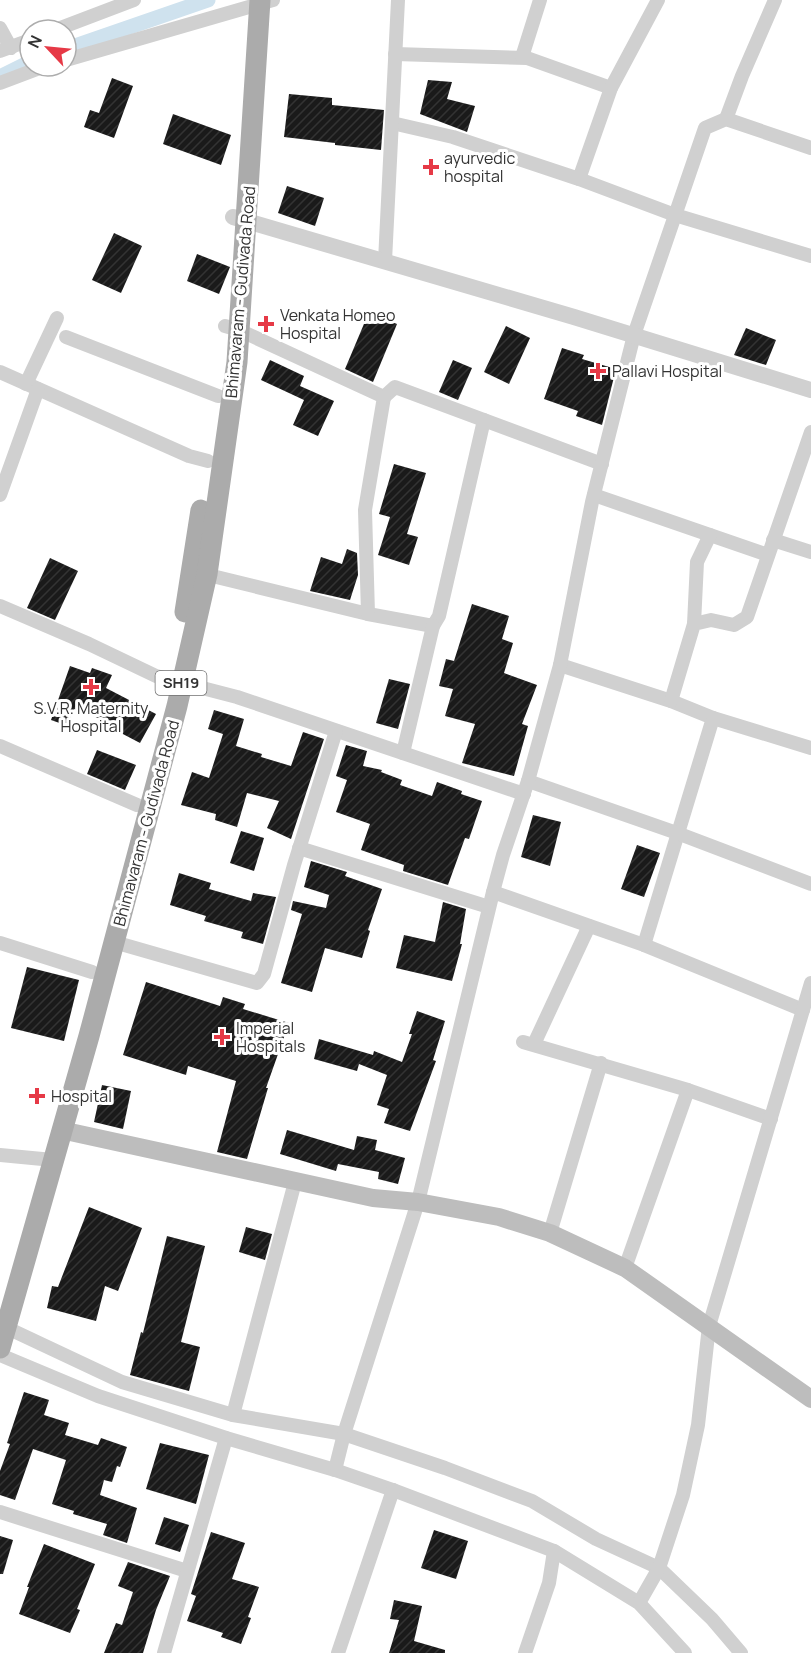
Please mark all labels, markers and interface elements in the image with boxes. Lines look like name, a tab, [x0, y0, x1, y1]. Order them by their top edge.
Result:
north arrow	[18, 18, 78, 78]
text: N	[22, 31, 47, 51]
place label: ayurvedic hospital	[444, 147, 515, 187]
marker: ayurvedic hospital	[422, 158, 440, 176]
street label: Bhimavaram - Gudivada Road	[220, 185, 260, 399]
place label: Venkata Homeo Hospital	[280, 304, 395, 344]
marker: Venkata Homeo Hospital	[257, 315, 275, 333]
place label: Pallavi Hospital	[612, 360, 722, 382]
marker: Pallavi Hospital	[589, 362, 607, 380]
road number: SH19	[156, 671, 207, 695]
marker: S.V.R. Maternity Hospital	[82, 678, 100, 696]
place label: S.V.R. Maternity Hospital	[33, 697, 149, 737]
street label: Bhimavaram - Gudivada Road	[108, 717, 184, 929]
place label: Imperial Hospitals	[236, 1017, 305, 1057]
marker: Imperial Hospitals	[213, 1028, 231, 1046]
place label: Hospital	[51, 1085, 112, 1107]
marker: Hospital	[28, 1087, 46, 1105]

